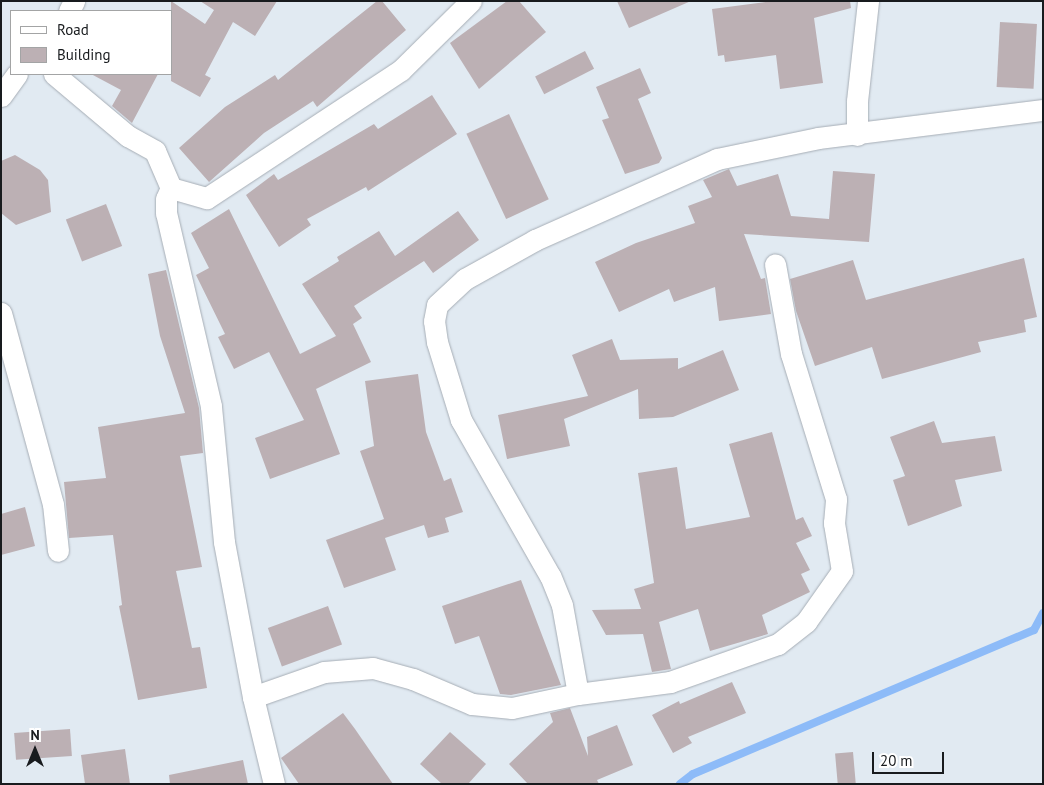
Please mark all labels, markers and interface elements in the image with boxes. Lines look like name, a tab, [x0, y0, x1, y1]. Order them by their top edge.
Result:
legend	[10, 10, 172, 75]
text: Road	[57, 20, 89, 39]
text: Building	[57, 45, 111, 64]
north arrow	[10, 725, 60, 775]
text: N	[30, 726, 40, 744]
scale bar	[874, 742, 946, 774]
text: 20 m	[880, 751, 913, 770]

